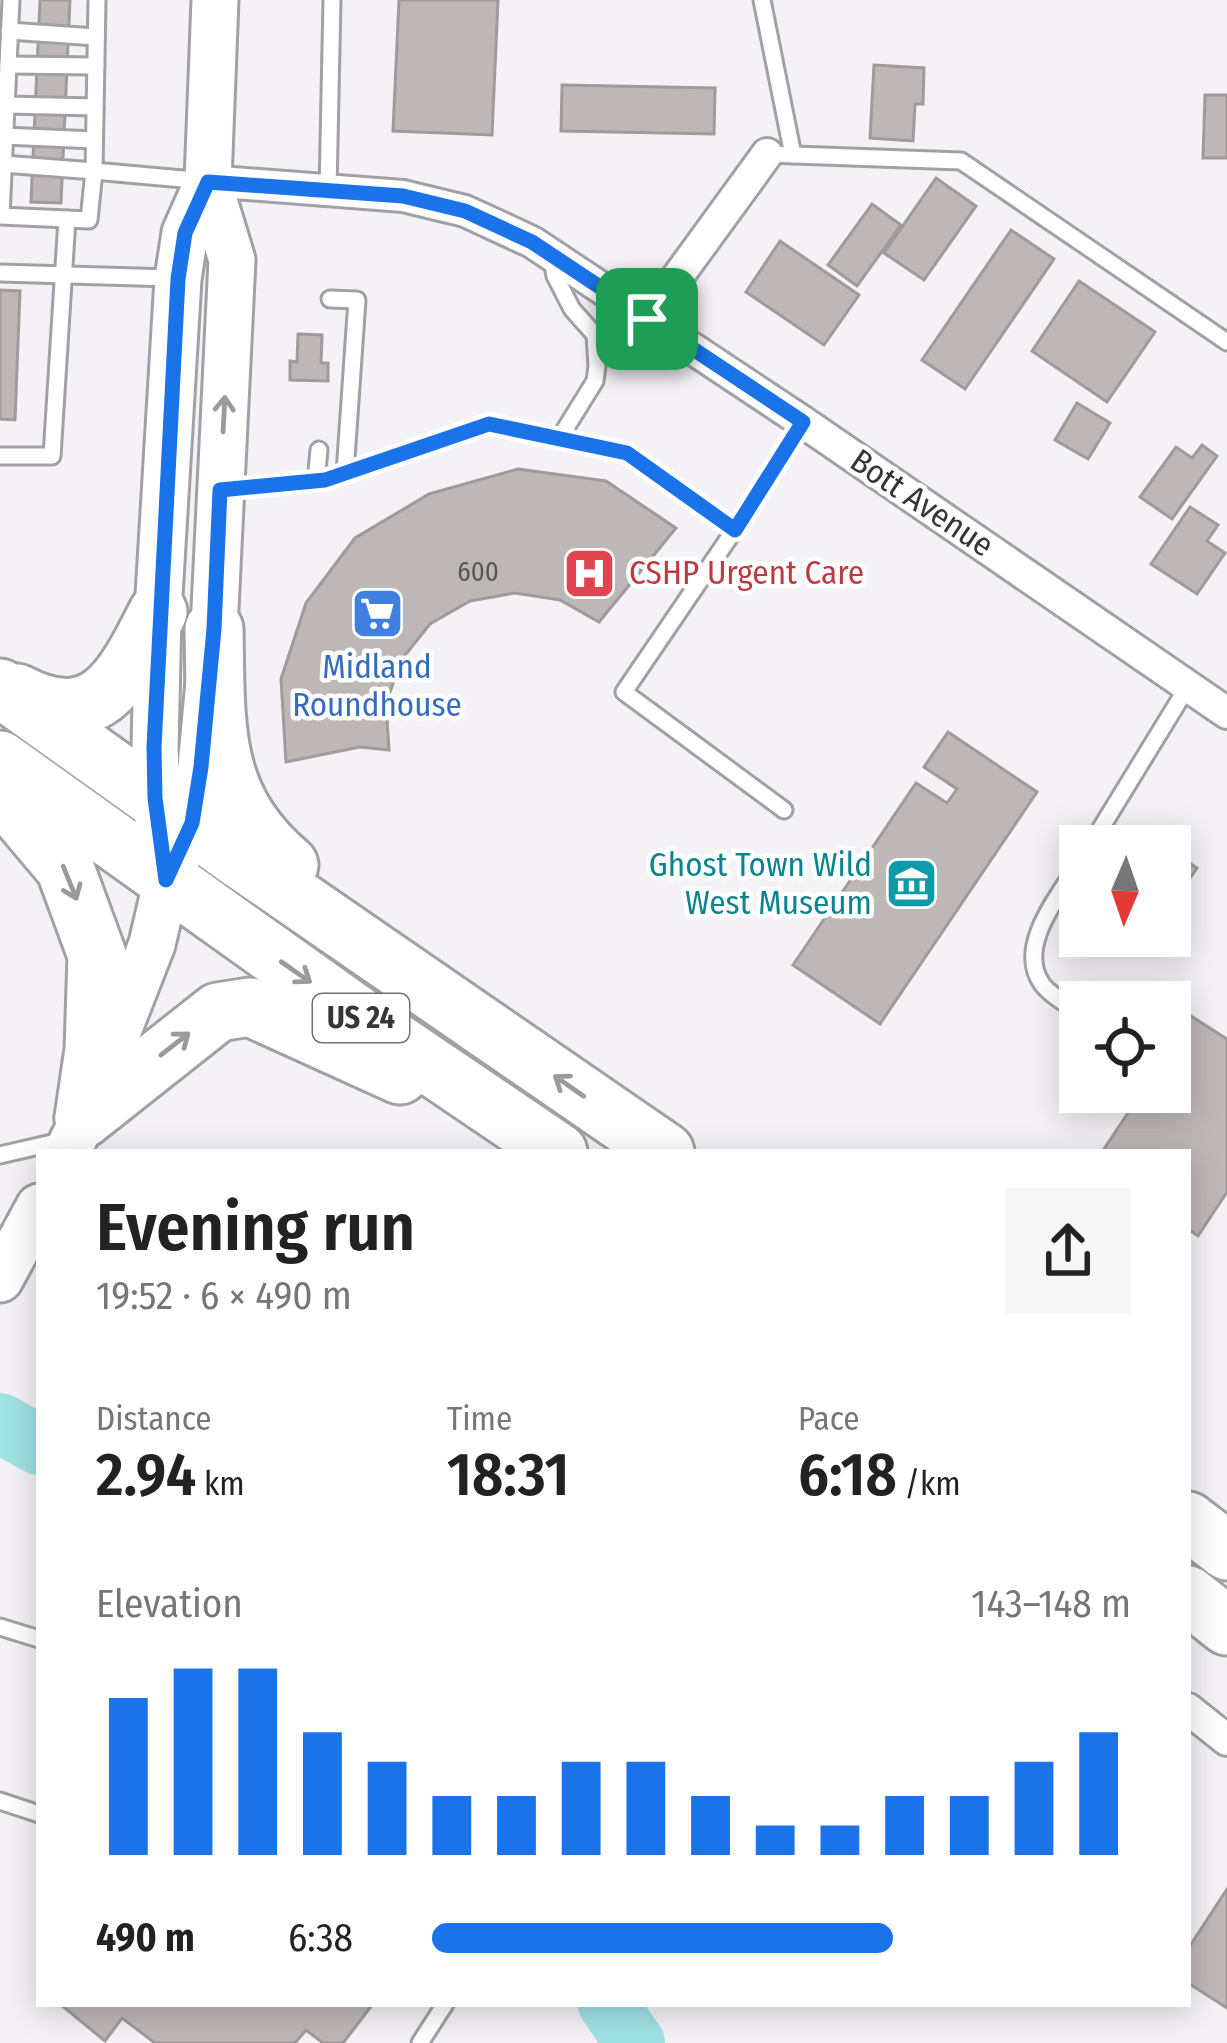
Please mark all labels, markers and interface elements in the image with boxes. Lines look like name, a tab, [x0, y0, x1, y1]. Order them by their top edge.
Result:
pin	[596, 268, 698, 370]
icon: arrive	[614, 286, 680, 352]
one-way arrow	[213, 395, 236, 434]
street label: Bott Avenue	[843, 441, 1001, 565]
hospital icon: CSHP Urgent Care	[562, 545, 618, 601]
place label: CSHP Urgent Care	[629, 553, 864, 593]
house number: 600	[457, 556, 499, 588]
supermarket icon: Midland Roundhouse	[349, 585, 405, 641]
place label: Midland Roundhouse	[292, 647, 462, 725]
north arrow	[1059, 825, 1191, 957]
map controls	[1059, 825, 1191, 1113]
place label: Ghost Town Wild West Museum	[649, 845, 872, 923]
museum icon: Ghost Town Wild West Museum	[883, 856, 939, 912]
one-way arrow	[61, 864, 82, 901]
one-way arrow	[279, 959, 312, 984]
button: locate	[1059, 981, 1191, 1113]
road number: US 24	[313, 994, 409, 1042]
one-way arrow	[158, 1031, 190, 1058]
one-way arrow	[552, 1073, 586, 1098]
text: Evening run	[96, 1188, 415, 1267]
button: share	[1005, 1188, 1131, 1314]
text: 19:52 · 6 × 490 m	[96, 1273, 352, 1319]
text: Distance	[96, 1399, 212, 1439]
text: Time	[447, 1399, 512, 1439]
text: Pace	[798, 1399, 860, 1439]
text: 2.94	[96, 1439, 196, 1511]
text: 18:31	[447, 1439, 570, 1511]
text: 6:18	[798, 1439, 897, 1511]
text: km	[196, 1464, 245, 1504]
text: /km	[897, 1464, 961, 1504]
text: Elevation	[96, 1581, 243, 1627]
text: 143–148 m	[971, 1581, 1131, 1627]
text: 490 m	[96, 1915, 195, 1961]
text: 6:38	[288, 1915, 353, 1961]

